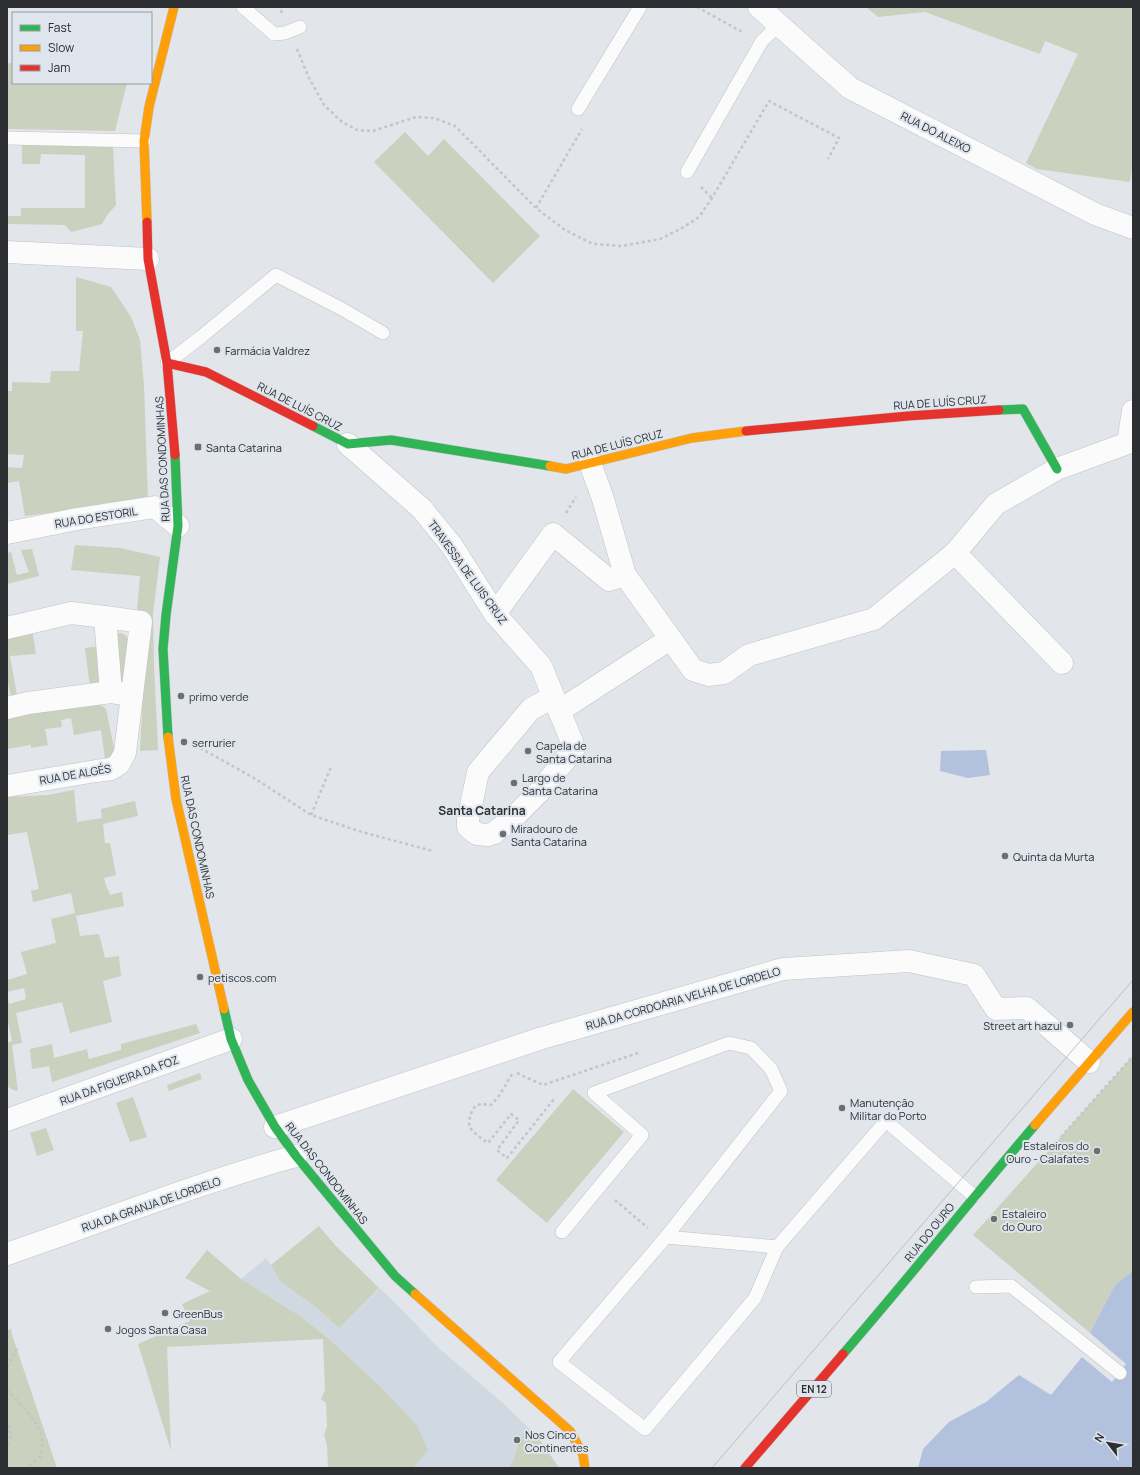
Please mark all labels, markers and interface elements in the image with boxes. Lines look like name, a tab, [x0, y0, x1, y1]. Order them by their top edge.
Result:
legend	[12, 12, 152, 84]
text: Fast	[48, 19, 72, 36]
text: Slow	[48, 39, 74, 56]
text: Jam	[48, 59, 70, 76]
street label: RUA DO ALEIXO	[898, 108, 974, 156]
place label: Farmácia Valdrez	[225, 343, 310, 358]
marker: Farmácia Valdrez	[212, 345, 222, 355]
street label: RUA DE LUÍS CRUZ	[255, 378, 345, 434]
street label: RUA DE LUÍS CRUZ	[893, 391, 987, 413]
street label: RUA DAS CONDOMINHAS	[151, 396, 173, 522]
street label: RUA DE LUÍS CRUZ	[570, 425, 664, 463]
place label: Santa Catarina	[206, 440, 282, 455]
marker: Santa Catarina	[193, 442, 203, 452]
street label: RUA DO ESTORIL	[54, 503, 139, 531]
street label: TRAVESSA DE LUIS CRUZ	[425, 517, 511, 627]
place label: primo verde	[189, 689, 249, 704]
marker: primo verde	[176, 691, 186, 701]
place label: serrurier	[192, 735, 236, 750]
marker: serrurier	[179, 737, 189, 747]
place label: Capela de Santa Catarina	[536, 738, 612, 766]
marker: Capela de Santa Catarina	[523, 746, 533, 756]
street label: RUA DE ALGÉS	[38, 760, 112, 788]
place label: Largo de Santa Catarina	[522, 770, 598, 798]
street label: RUA DAS CONDOMINHAS	[178, 774, 218, 900]
marker: Largo de Santa Catarina	[509, 778, 519, 788]
district label: Santa Catarina	[438, 802, 526, 819]
place label: Miradouro de Santa Catarina	[511, 821, 587, 849]
marker: Miradouro de Santa Catarina	[498, 829, 508, 839]
place label: Quinta da Murta	[1013, 849, 1094, 864]
marker: Quinta da Murta	[1000, 851, 1010, 861]
street label: RUA DA CORDOARIA VELHA DE LORDELO	[584, 963, 782, 1033]
place label: petiscos.com	[208, 970, 276, 985]
marker: petiscos.com	[195, 972, 205, 982]
place label: Street art hazul	[983, 1018, 1062, 1033]
marker: Street art hazul	[1065, 1020, 1075, 1030]
street label: RUA DA FIGUEIRA DA FOZ	[58, 1052, 180, 1108]
place label: Manutenção Militar do Porto	[850, 1095, 927, 1123]
marker: Manutenção Militar do Porto	[837, 1103, 847, 1113]
street label: RUA DAS CONDOMINHAS	[282, 1119, 372, 1227]
place label: Estaleiros do Ouro - Calafates	[1006, 1138, 1089, 1166]
marker: Estaleiros do Ouro - Calafates	[1092, 1146, 1102, 1156]
street label: RUA DA GRANJA DE LORDELO	[79, 1173, 223, 1235]
street label: RUA DO OURO	[901, 1199, 957, 1265]
place label: Estaleiro do Ouro	[1002, 1206, 1047, 1234]
marker: Estaleiro do Ouro	[989, 1214, 999, 1224]
place label: GreenBus	[173, 1306, 223, 1321]
marker: GreenBus	[160, 1308, 170, 1318]
place label: Jogos Santa Casa	[116, 1322, 207, 1337]
marker: Jogos Santa Casa	[103, 1324, 113, 1334]
road number: EN 12	[797, 1381, 831, 1397]
north arrow	[1088, 1423, 1128, 1463]
place label: Nos Cinco Continentes	[525, 1427, 589, 1455]
text: N	[1091, 1430, 1108, 1445]
marker: Nos Cinco Continentes	[512, 1435, 522, 1445]

